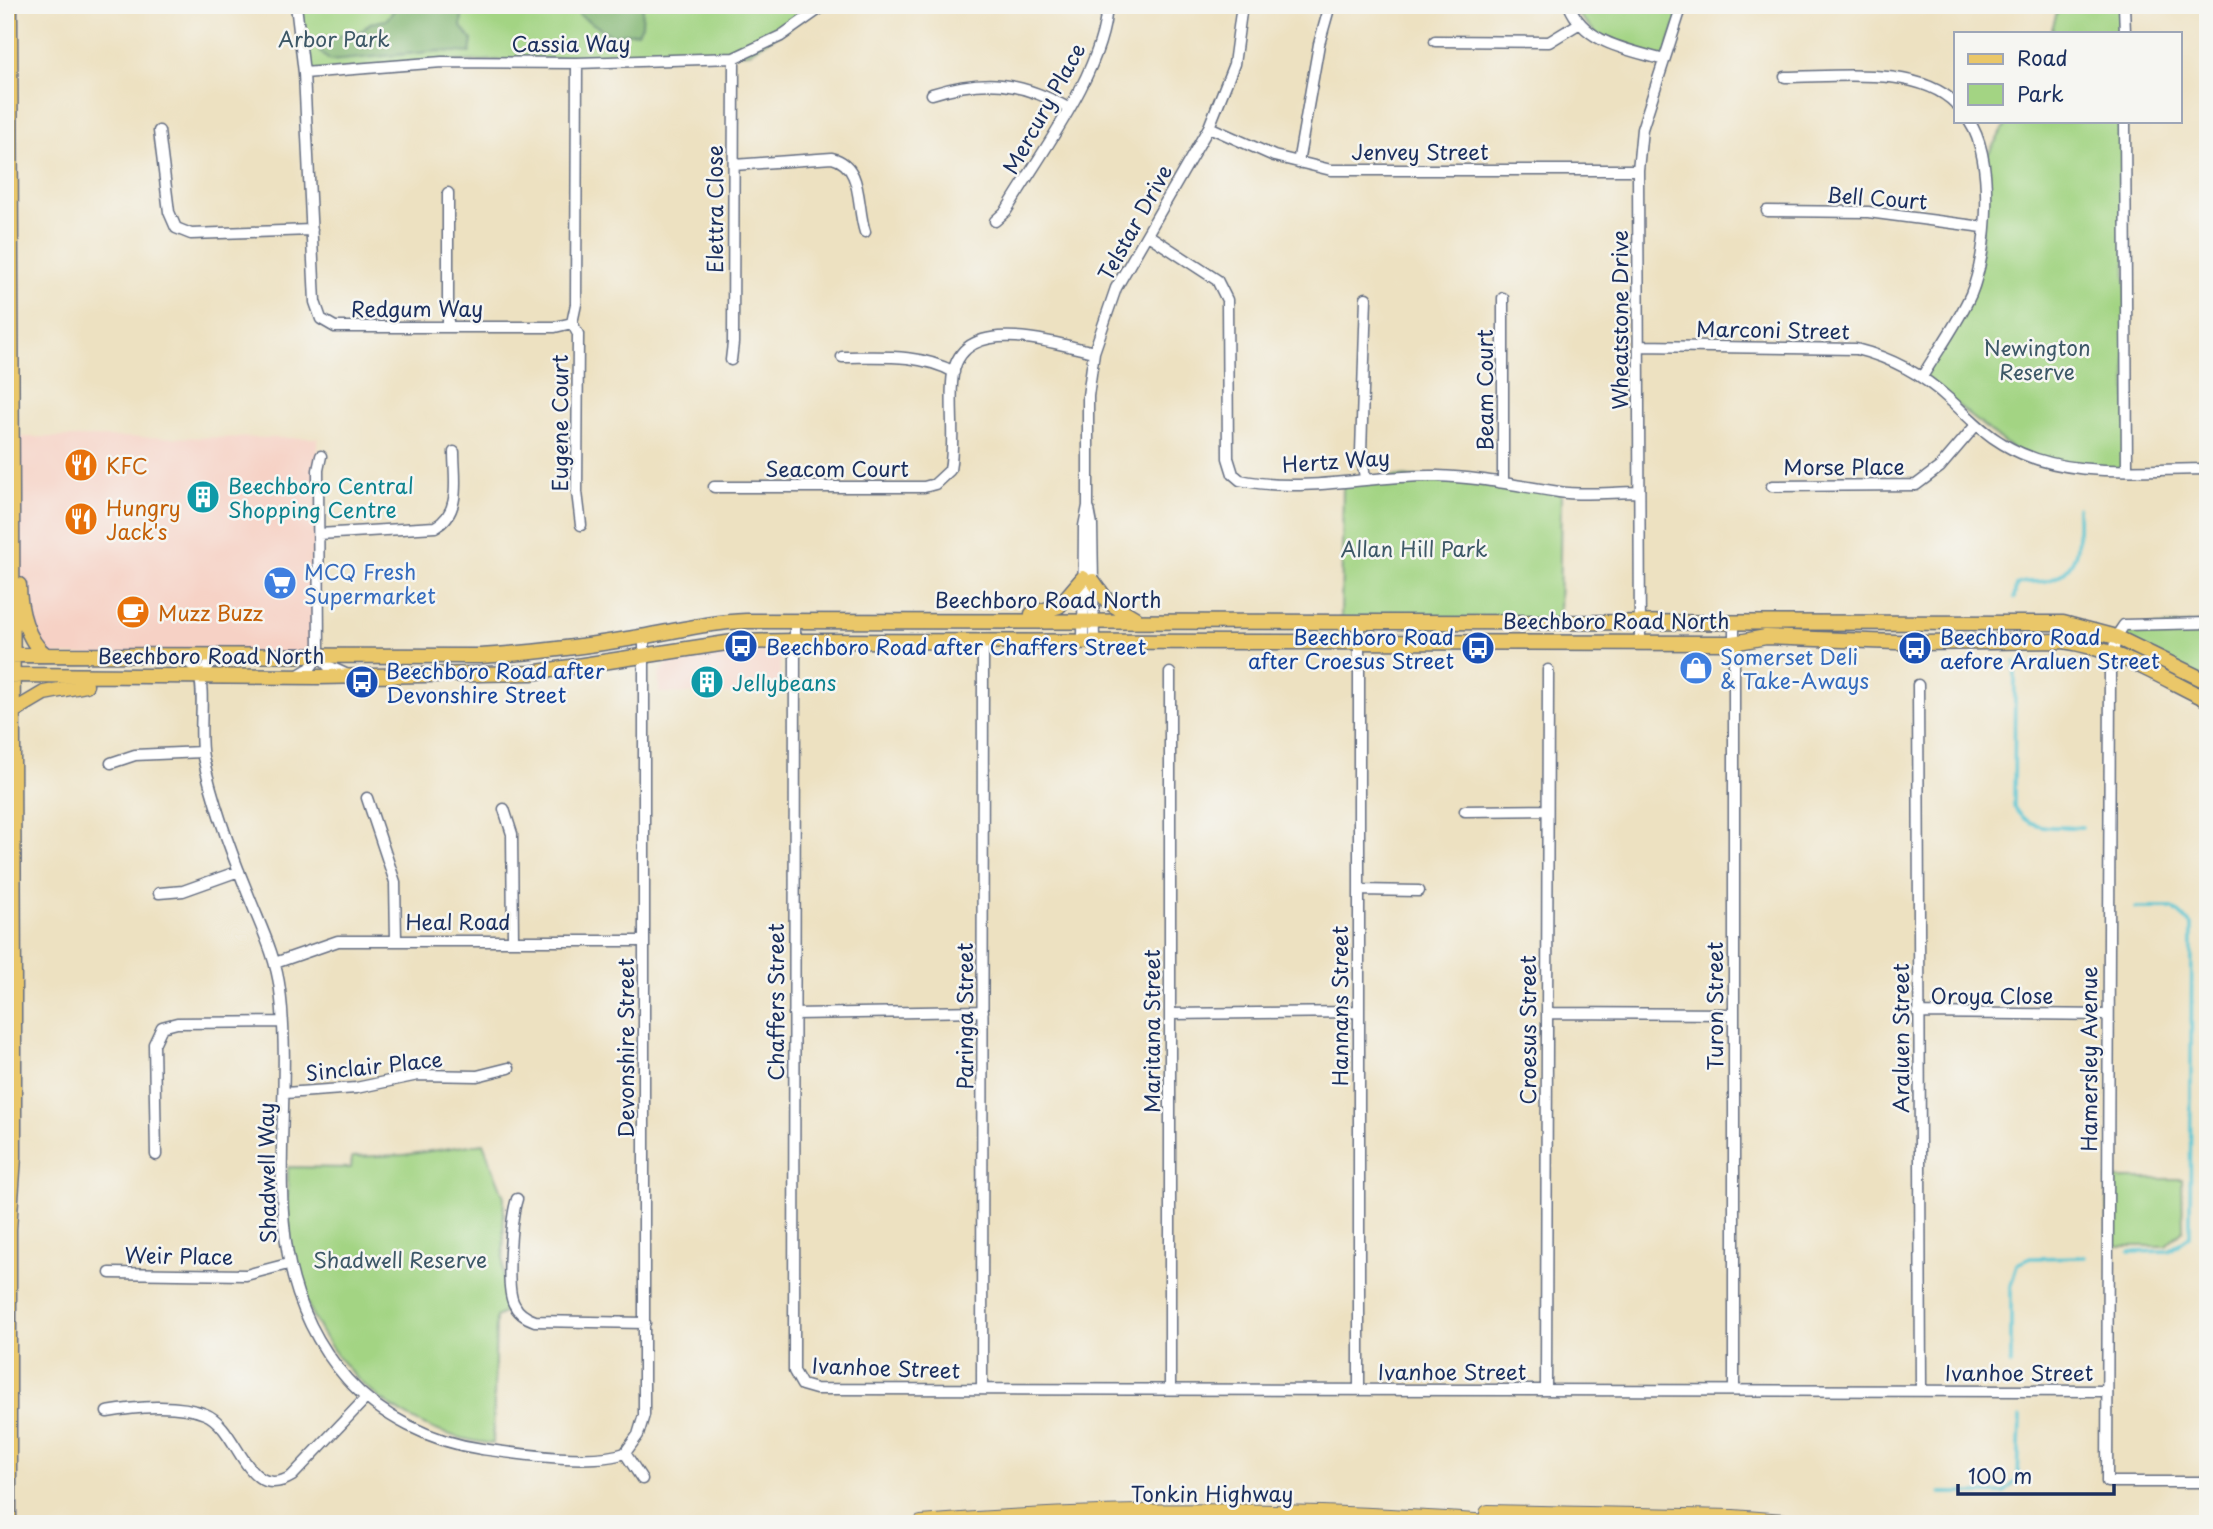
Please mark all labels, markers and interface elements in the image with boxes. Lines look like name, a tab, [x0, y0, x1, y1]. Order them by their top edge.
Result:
park label: Arbor Park	[278, 22, 390, 54]
street label: Cassia Way	[512, 27, 630, 59]
legend	[1954, 32, 2182, 122]
street label: Mercury Place	[994, 36, 1092, 180]
text: Road	[2017, 41, 2068, 73]
text: Park	[2017, 77, 2064, 109]
street label: Jenvey Street	[1351, 135, 1489, 167]
street label: Elettra Close	[698, 145, 730, 273]
street label: Telstar Drive	[1089, 158, 1179, 286]
street label: Bell Court	[1825, 178, 1929, 216]
street label: Wheatstone Drive	[1603, 230, 1635, 410]
street label: Redgum Way	[351, 292, 483, 324]
street label: Marconi Street	[1696, 312, 1850, 346]
street label: Beam Court	[1468, 329, 1500, 451]
park label: Newington Reserve	[1983, 331, 2091, 387]
street label: Eugene Court	[543, 354, 575, 492]
street label: Hertz Way	[1281, 440, 1391, 480]
restaurant icon: KFC	[62, 446, 100, 484]
place label: KFC	[106, 449, 148, 481]
street label: Morse Place	[1783, 450, 1905, 482]
street label: Seacom Court	[765, 452, 909, 484]
place label: Beechboro Central Shopping Centre	[228, 469, 414, 525]
building icon: Beechboro Central Shopping Centre	[184, 478, 222, 516]
place label: Hungry Jack's	[106, 491, 181, 547]
restaurant icon: Hungry Jack's	[62, 500, 100, 538]
park label: Allan Hill Park	[1340, 532, 1488, 564]
place label: MCQ Fresh Supermarket	[304, 555, 436, 611]
supermarket icon: MCQ Fresh Supermarket	[261, 564, 299, 602]
street label: Beechboro Road North	[935, 583, 1161, 615]
cafe icon: Muzz Buzz	[114, 593, 152, 631]
place label: Muzz Buzz	[158, 596, 263, 628]
street label: Beechboro Road North	[1503, 604, 1729, 636]
place label: Beechboro Road after Croesus Street	[1248, 620, 1454, 676]
place label: Beechboro Road aefore Araluen Street	[1940, 620, 2160, 676]
bus stop icon: Beechboro Road after Chaffers Street	[722, 627, 760, 665]
bus stop icon: Beechboro Road after Croesus Street	[1459, 629, 1497, 667]
bus stop icon: Beechboro Road aefore Araluen Street	[1896, 629, 1934, 667]
place label: Beechboro Road after Chaffers Street	[766, 630, 1146, 662]
street label: Beechboro Road North	[98, 639, 324, 671]
place label: Somerset Deli & Take-Aways	[1720, 640, 1869, 696]
shop icon: Somerset Deli & Take-Aways	[1677, 649, 1715, 687]
place label: Beechboro Road after Devonshire Street	[386, 654, 605, 710]
bus stop icon: Beechboro Road after Devonshire Street	[343, 663, 381, 701]
building icon: Jellybeans	[688, 663, 726, 701]
place label: Jellybeans	[732, 666, 836, 698]
street label: Heal Road	[405, 905, 511, 937]
street label: Chaffers Street	[759, 923, 791, 1081]
street label: Hannans Street	[1323, 926, 1355, 1086]
street label: Turon Street	[1698, 942, 1730, 1070]
street label: Paringa Street	[948, 943, 980, 1089]
street label: Maritana Street	[1135, 949, 1167, 1113]
street label: Croesus Street	[1511, 955, 1543, 1105]
street label: Devonshire Street	[609, 958, 641, 1138]
street label: Araluen Street	[1884, 963, 1916, 1113]
street label: Hamersley Avenue	[2072, 966, 2104, 1152]
street label: Oroya Close	[1931, 979, 2053, 1011]
street label: Sinclair Place	[304, 1042, 444, 1088]
street label: Shadwell Way	[249, 1102, 283, 1244]
street label: Weir Place	[124, 1238, 234, 1272]
park label: Shadwell Reserve	[313, 1243, 487, 1275]
street label: Ivanhoe Street	[811, 1348, 961, 1386]
street label: Ivanhoe Street	[1378, 1355, 1526, 1387]
street label: Ivanhoe Street	[1945, 1356, 2093, 1388]
scale bar	[1958, 1452, 2113, 1496]
text: 100 m	[1968, 1459, 2032, 1491]
street label: Tonkin Highway	[1131, 1477, 1293, 1509]

